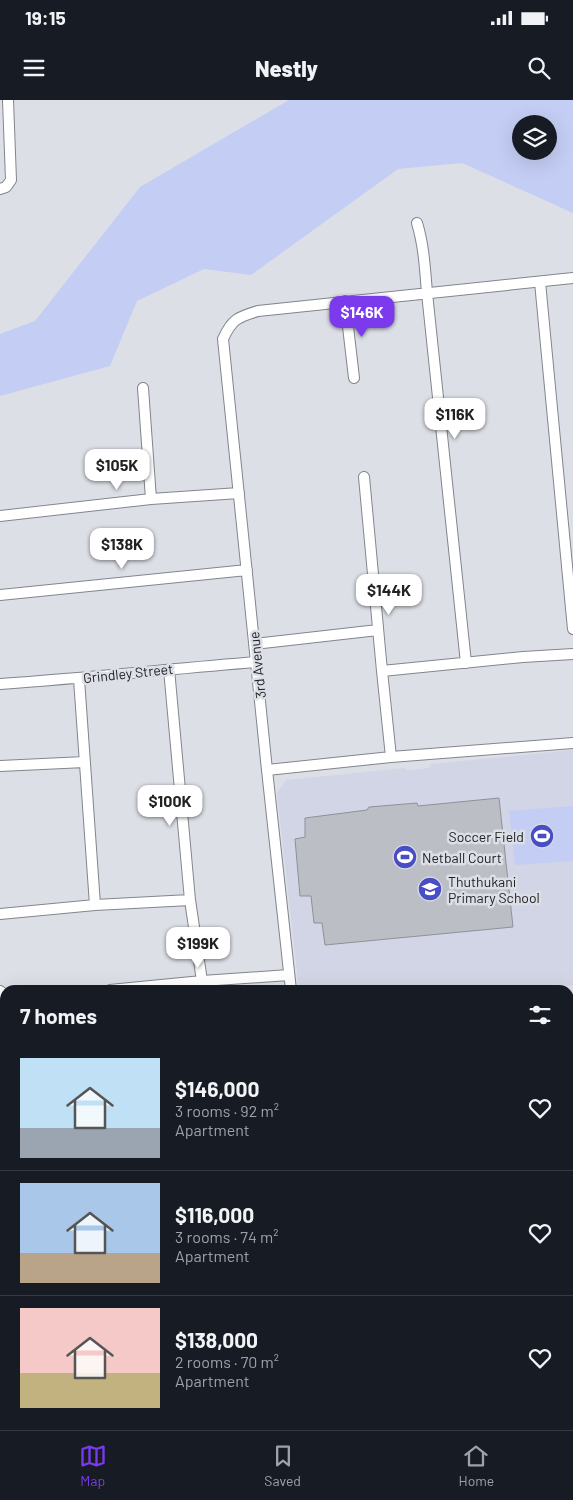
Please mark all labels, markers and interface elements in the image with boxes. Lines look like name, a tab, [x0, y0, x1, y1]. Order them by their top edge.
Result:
text: 19:15	[25, 6, 66, 29]
icon: menu	[20, 54, 48, 82]
icon: search	[525, 54, 553, 82]
text: Nestly	[255, 55, 318, 81]
map controls	[512, 115, 557, 160]
button: layers	[512, 115, 557, 160]
pin: $146K	[327, 296, 397, 338]
text: $146K	[340, 302, 384, 321]
pin: $116K	[420, 398, 490, 440]
text: $116K	[435, 404, 475, 423]
pin: $105K	[82, 448, 152, 491]
text: $105K	[96, 455, 138, 474]
pin: $138K	[87, 528, 157, 570]
text: $138K	[101, 534, 143, 553]
pin: $144K	[354, 574, 424, 616]
text: $144K	[367, 580, 411, 599]
street label: 3rd Avenue	[245, 631, 269, 699]
street label: Grindley Street	[82, 660, 174, 686]
pin: $100K	[135, 784, 205, 827]
text: $100K	[148, 791, 192, 810]
sports icon: Soccer Field	[529, 823, 555, 849]
place label: Soccer Field	[449, 828, 524, 845]
sports icon: Netball Court	[392, 844, 418, 870]
place label: Netball Court	[422, 849, 502, 866]
place label: Thuthukani Primary School	[448, 873, 540, 906]
school or university icon: Thuthukani Primary School	[417, 876, 443, 902]
pin: $199K	[163, 926, 233, 969]
text: $199K	[177, 933, 219, 952]
icon: filters	[526, 1001, 554, 1029]
text: 7 homes	[20, 1003, 97, 1028]
text: $146,000	[175, 1076, 259, 1101]
icon: home	[60, 1078, 120, 1138]
icon: heart	[526, 1094, 554, 1122]
text: 3 rooms · 92 m²	[175, 1101, 279, 1120]
text: Apartment	[175, 1120, 250, 1139]
text: $116,000	[175, 1202, 254, 1227]
icon: home	[60, 1203, 120, 1263]
icon: heart	[526, 1219, 554, 1247]
text: 3 rooms · 74 m²	[175, 1227, 278, 1246]
text: Apartment	[175, 1246, 250, 1265]
text: $138,000	[175, 1327, 258, 1352]
icon: home	[60, 1328, 120, 1388]
icon: heart	[526, 1344, 554, 1372]
text: 2 rooms · 70 m²	[175, 1352, 279, 1371]
text: Apartment	[175, 1371, 250, 1390]
tab: Map	[79, 1442, 107, 1489]
tab: Saved	[264, 1442, 301, 1489]
tab: Home	[459, 1442, 494, 1489]

